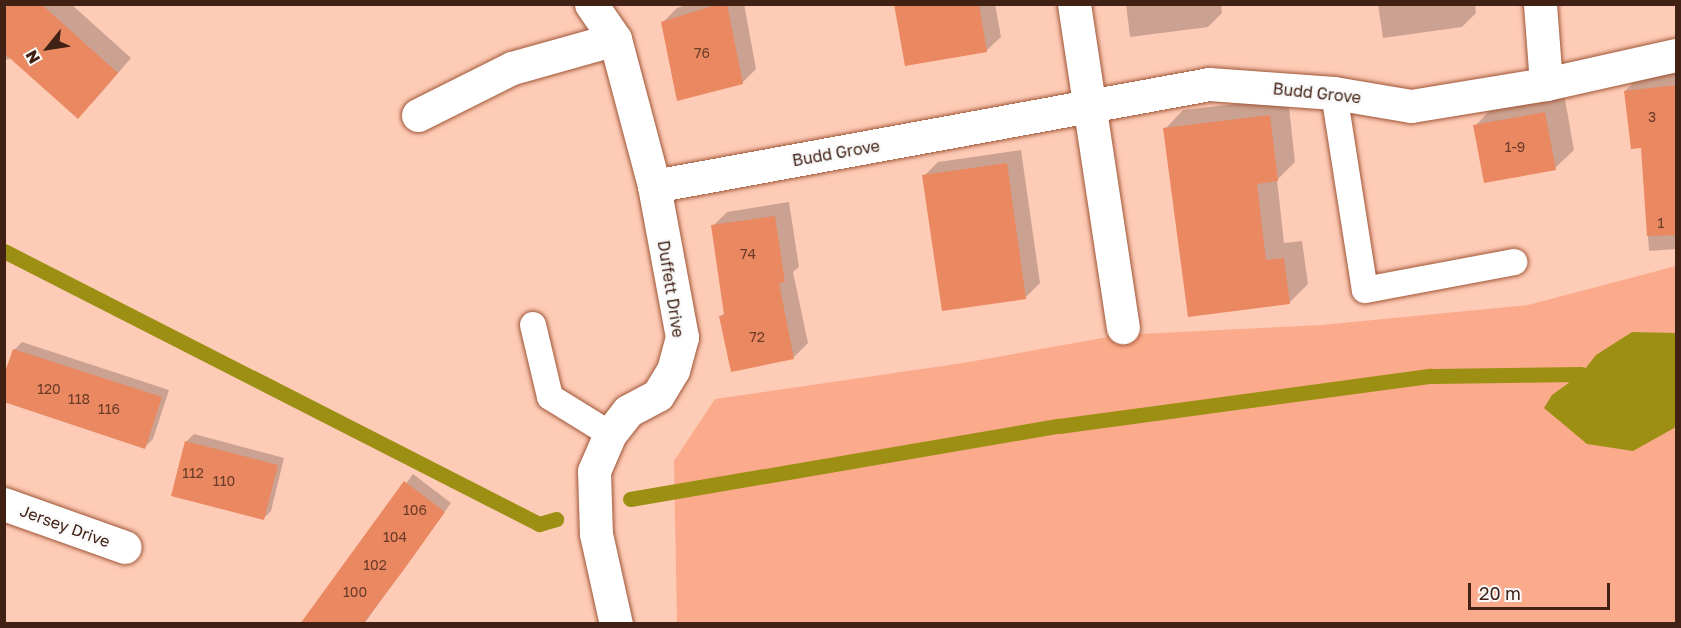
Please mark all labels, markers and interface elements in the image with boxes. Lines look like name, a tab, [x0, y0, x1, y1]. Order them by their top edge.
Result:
north arrow	[18, 18, 78, 78]
house number: 76	[694, 45, 710, 61]
text: N	[21, 47, 44, 67]
street label: Budd Grove	[1272, 79, 1362, 107]
house number: 3	[1648, 109, 1656, 125]
street label: Budd Grove	[791, 136, 881, 170]
house number: 1-9	[1505, 139, 1525, 155]
house number: 1	[1658, 215, 1664, 231]
street label: Duffett Drive	[654, 239, 688, 339]
house number: 74	[740, 246, 756, 262]
house number: 72	[749, 329, 765, 345]
house number: 120	[37, 381, 61, 397]
house number: 118	[68, 391, 90, 407]
house number: 116	[98, 401, 120, 417]
house number: 112	[182, 465, 204, 481]
house number: 110	[213, 473, 235, 489]
street label: Jersey Drive	[17, 501, 113, 551]
house number: 106	[403, 502, 427, 518]
house number: 104	[383, 529, 407, 545]
house number: 102	[363, 557, 387, 573]
scale bar	[1471, 571, 1614, 609]
text: 20 m	[1479, 582, 1521, 604]
house number: 100	[343, 584, 367, 600]

